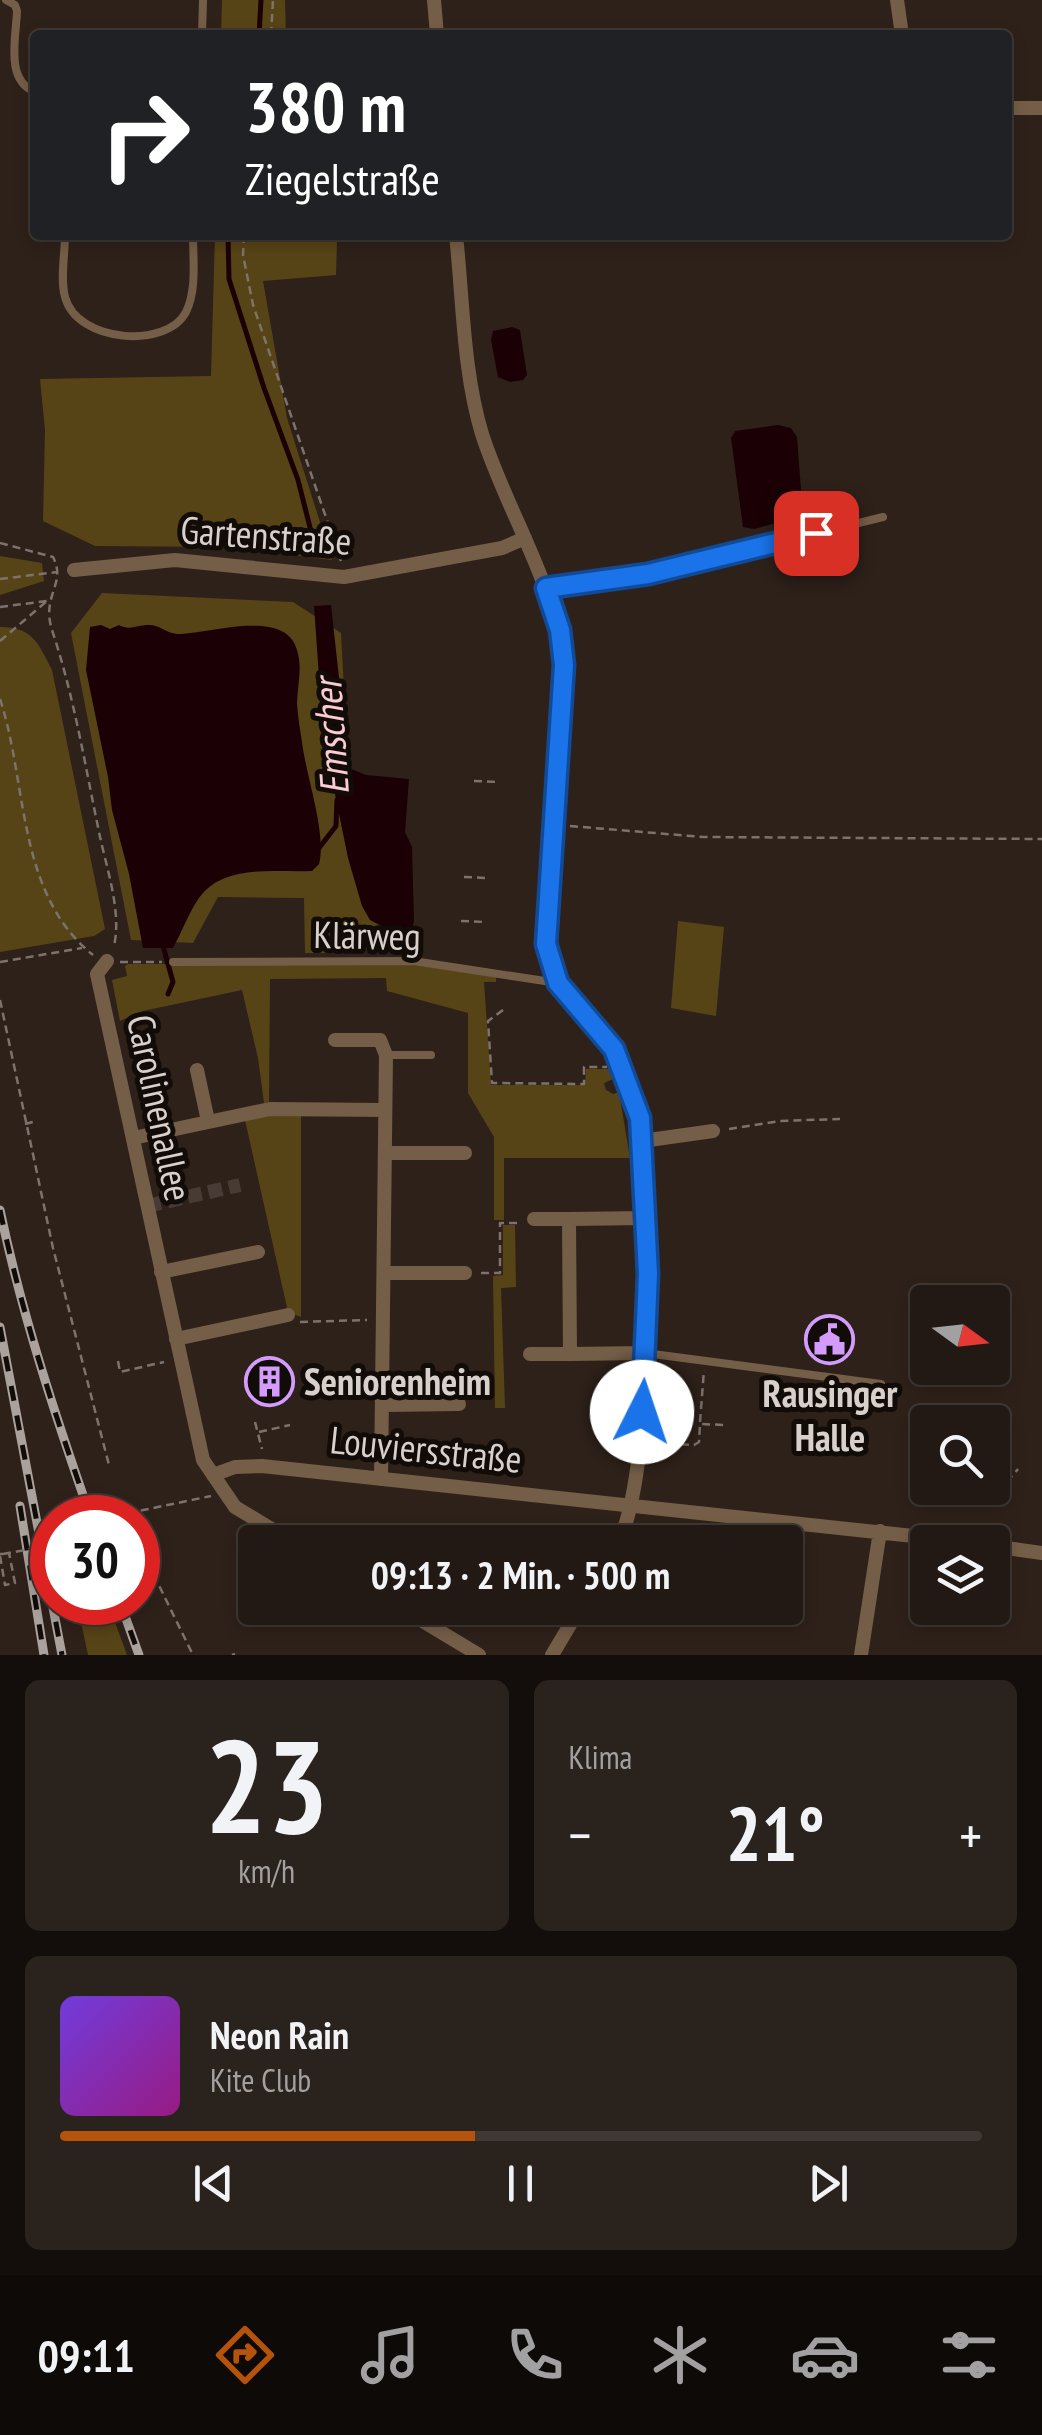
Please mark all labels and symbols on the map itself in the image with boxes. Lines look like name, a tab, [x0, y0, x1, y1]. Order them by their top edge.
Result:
pin	[774, 491, 859, 576]
street label: Gartenstraße	[179, 504, 353, 565]
water label: Emscher	[300, 672, 360, 797]
street label: Klärweg	[313, 909, 421, 960]
street label: Carolinenallee	[117, 1010, 204, 1205]
north arrow	[910, 1285, 1010, 1385]
public building icon: Rausinger Halle	[804, 1314, 856, 1366]
building icon: Seniorenheim	[243, 1356, 295, 1408]
place label: Seniorenheim	[304, 1356, 491, 1405]
position arrow	[590, 1360, 694, 1464]
place label: Rausinger Halle	[763, 1368, 898, 1461]
street label: Louviersstraße	[328, 1414, 524, 1483]
speed limit sign: 30	[30, 1495, 160, 1625]

